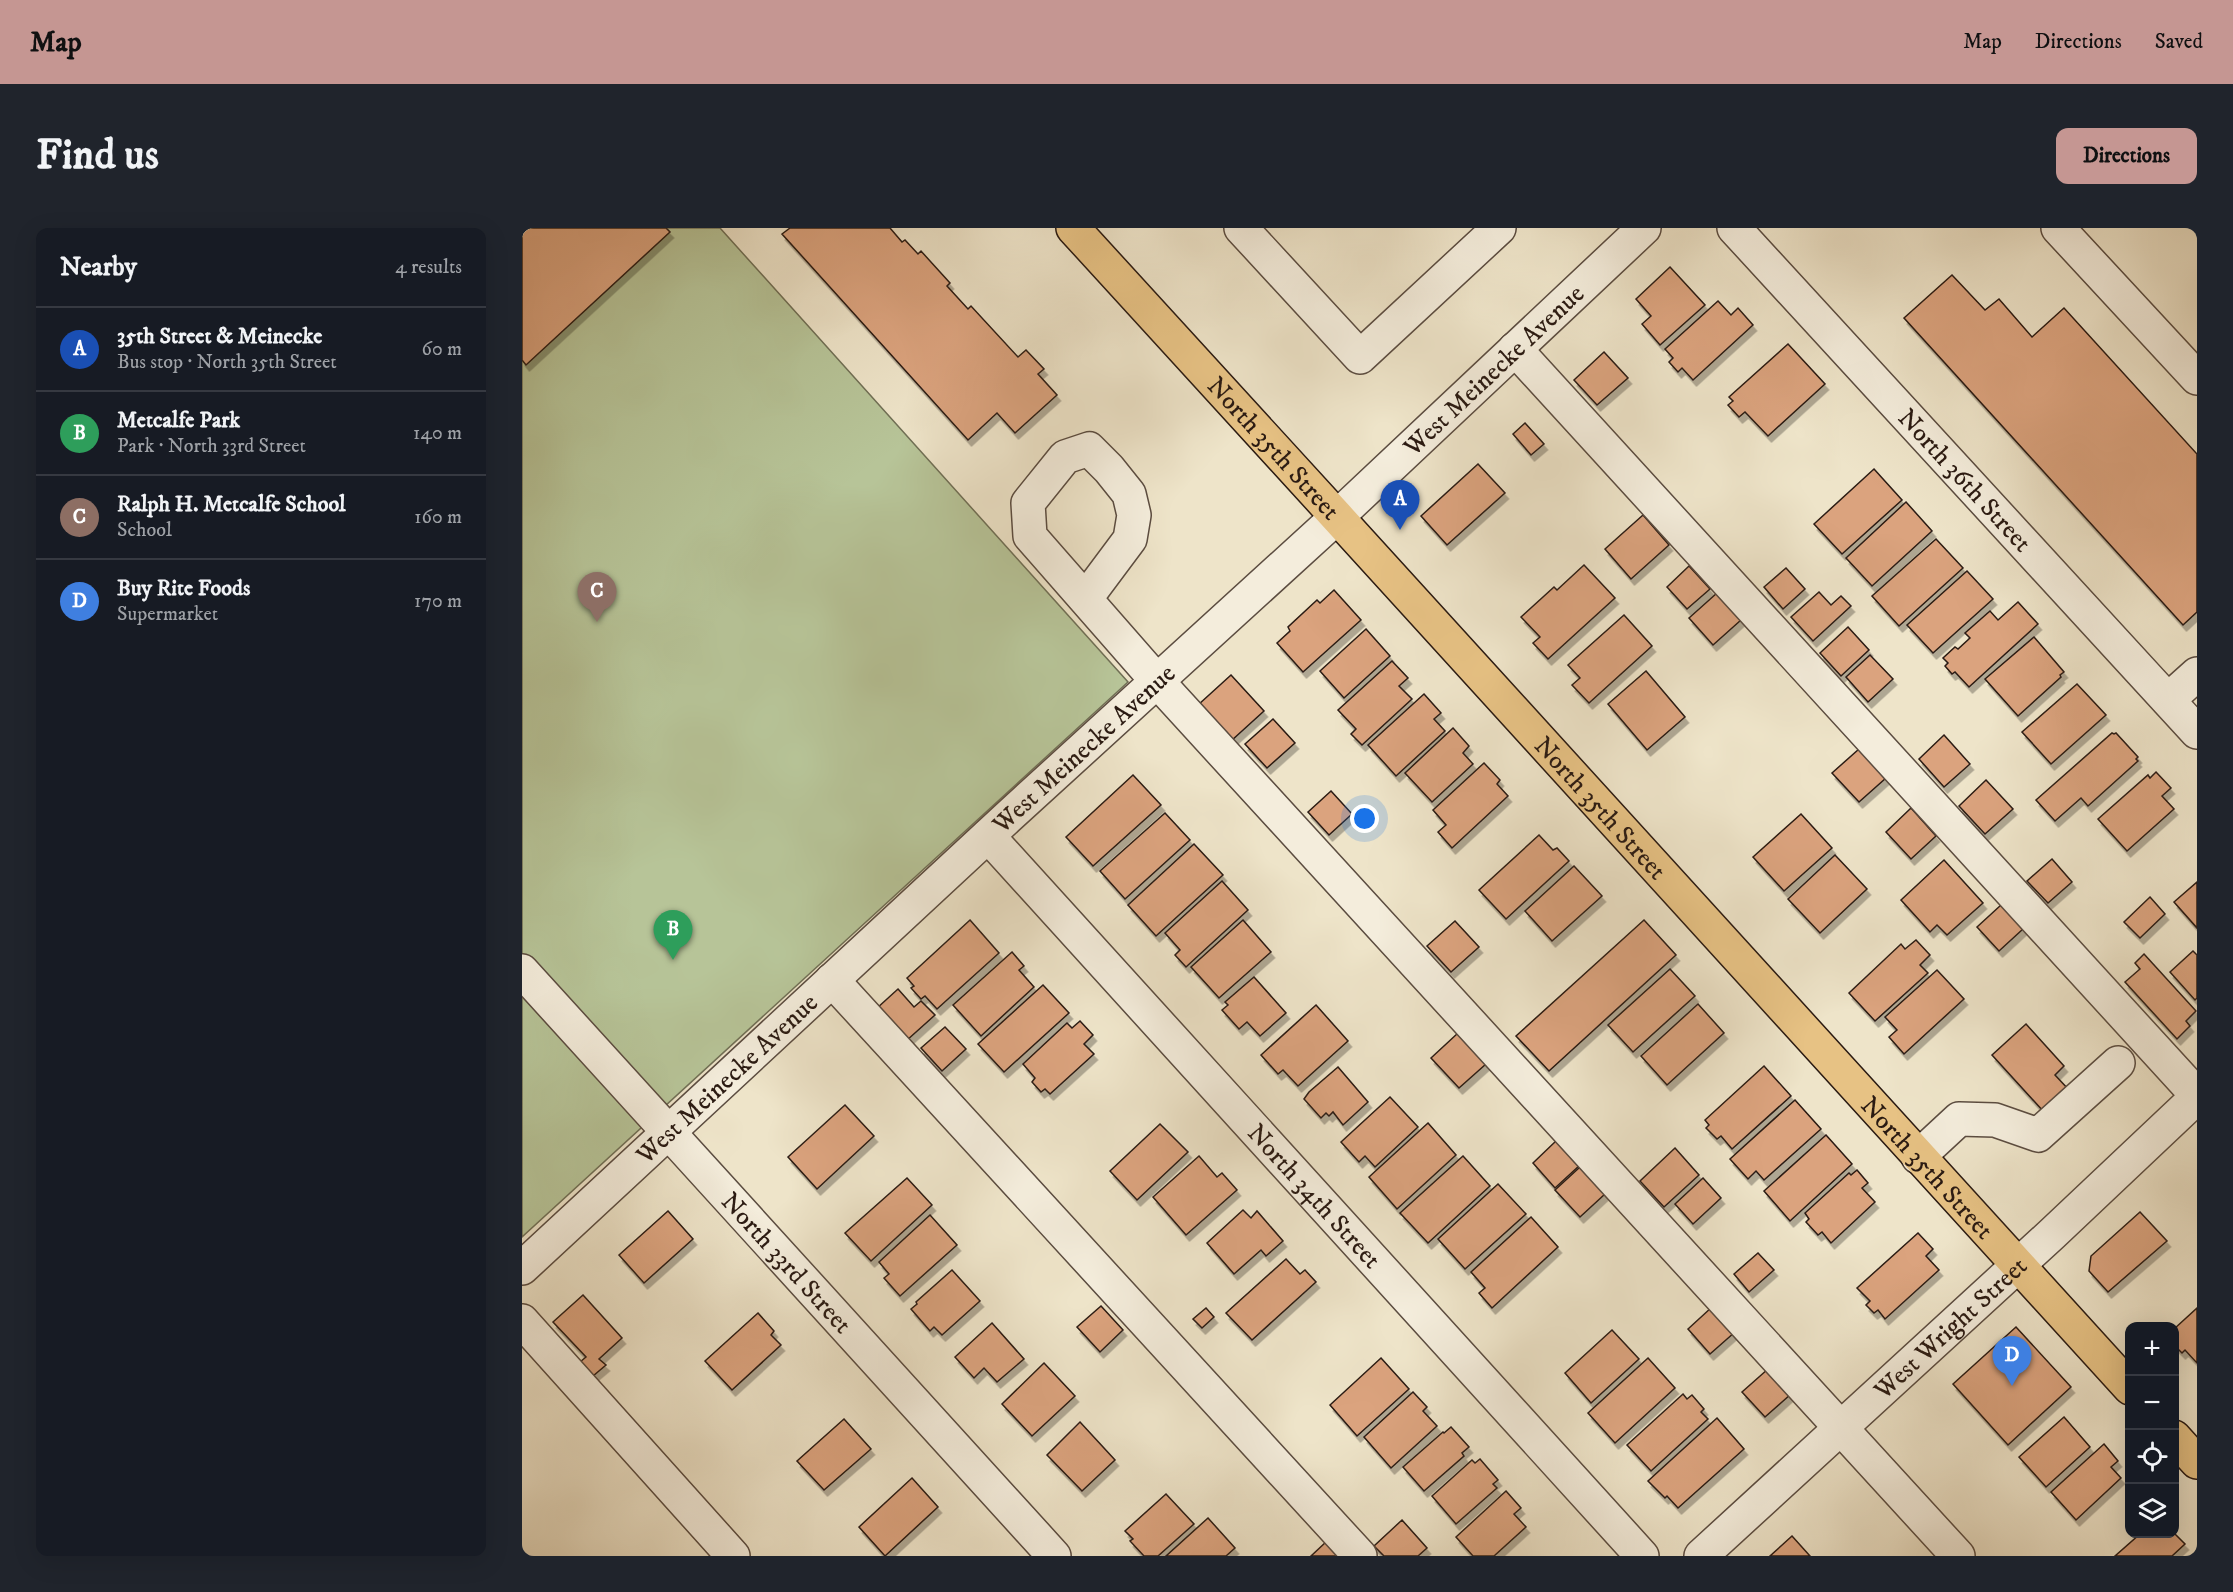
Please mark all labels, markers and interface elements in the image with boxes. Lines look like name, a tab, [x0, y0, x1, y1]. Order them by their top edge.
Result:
text: Map	[30, 25, 82, 60]
text: Map	[1963, 29, 2002, 55]
text: Directions	[2035, 29, 2122, 55]
text: Saved	[2155, 29, 2203, 55]
button: Directions	[2056, 128, 2197, 184]
text: Find us	[36, 130, 159, 182]
text: Nearby	[60, 251, 137, 284]
text: 4 results	[395, 255, 462, 280]
street label: West Meinecke Avenue	[1396, 278, 1592, 465]
text: 35th Street & Meinecke	[117, 323, 322, 350]
text: A	[73, 337, 86, 362]
text: 60 m	[422, 337, 462, 362]
text: Bus stop · North 35th Street	[117, 350, 337, 375]
street label: North 35th Street	[1199, 370, 1347, 527]
street label: North 36th Street	[1890, 402, 2038, 559]
text: Metcalfe Park	[117, 407, 240, 434]
text: B	[73, 421, 86, 446]
text: 140 m	[413, 421, 462, 446]
text: Park · North 33rd Street	[117, 434, 306, 459]
pin: A	[1380, 480, 1420, 530]
text: Ralph H. Metcalfe School	[117, 491, 346, 518]
text: C	[73, 505, 86, 530]
text: 160 m	[414, 505, 462, 530]
text: School	[117, 518, 172, 543]
pin: C	[578, 572, 616, 622]
text: Buy Rite Foods	[117, 575, 250, 602]
text: D	[72, 589, 87, 614]
text: 170 m	[414, 589, 462, 614]
text: Supermarket	[117, 602, 218, 627]
street label: West Meinecke Avenue	[985, 658, 1183, 842]
street label: North 35th Street	[1526, 730, 1673, 887]
your location	[1350, 804, 1379, 833]
pin: B	[654, 910, 692, 960]
street label: West Meinecke Avenue	[629, 987, 825, 1172]
street label: North 35th Street	[1853, 1090, 2000, 1247]
street label: North 34th Street	[1239, 1117, 1388, 1276]
street label: North 33rd Street	[713, 1186, 859, 1341]
street label: West Wright Street	[1867, 1250, 2035, 1408]
map controls	[2125, 1322, 2179, 1538]
button: +	[2125, 1322, 2179, 1376]
pin: D	[1992, 1336, 2032, 1386]
button: −	[2125, 1376, 2179, 1430]
button: locate	[2125, 1430, 2179, 1484]
button: layers	[2125, 1484, 2179, 1538]

